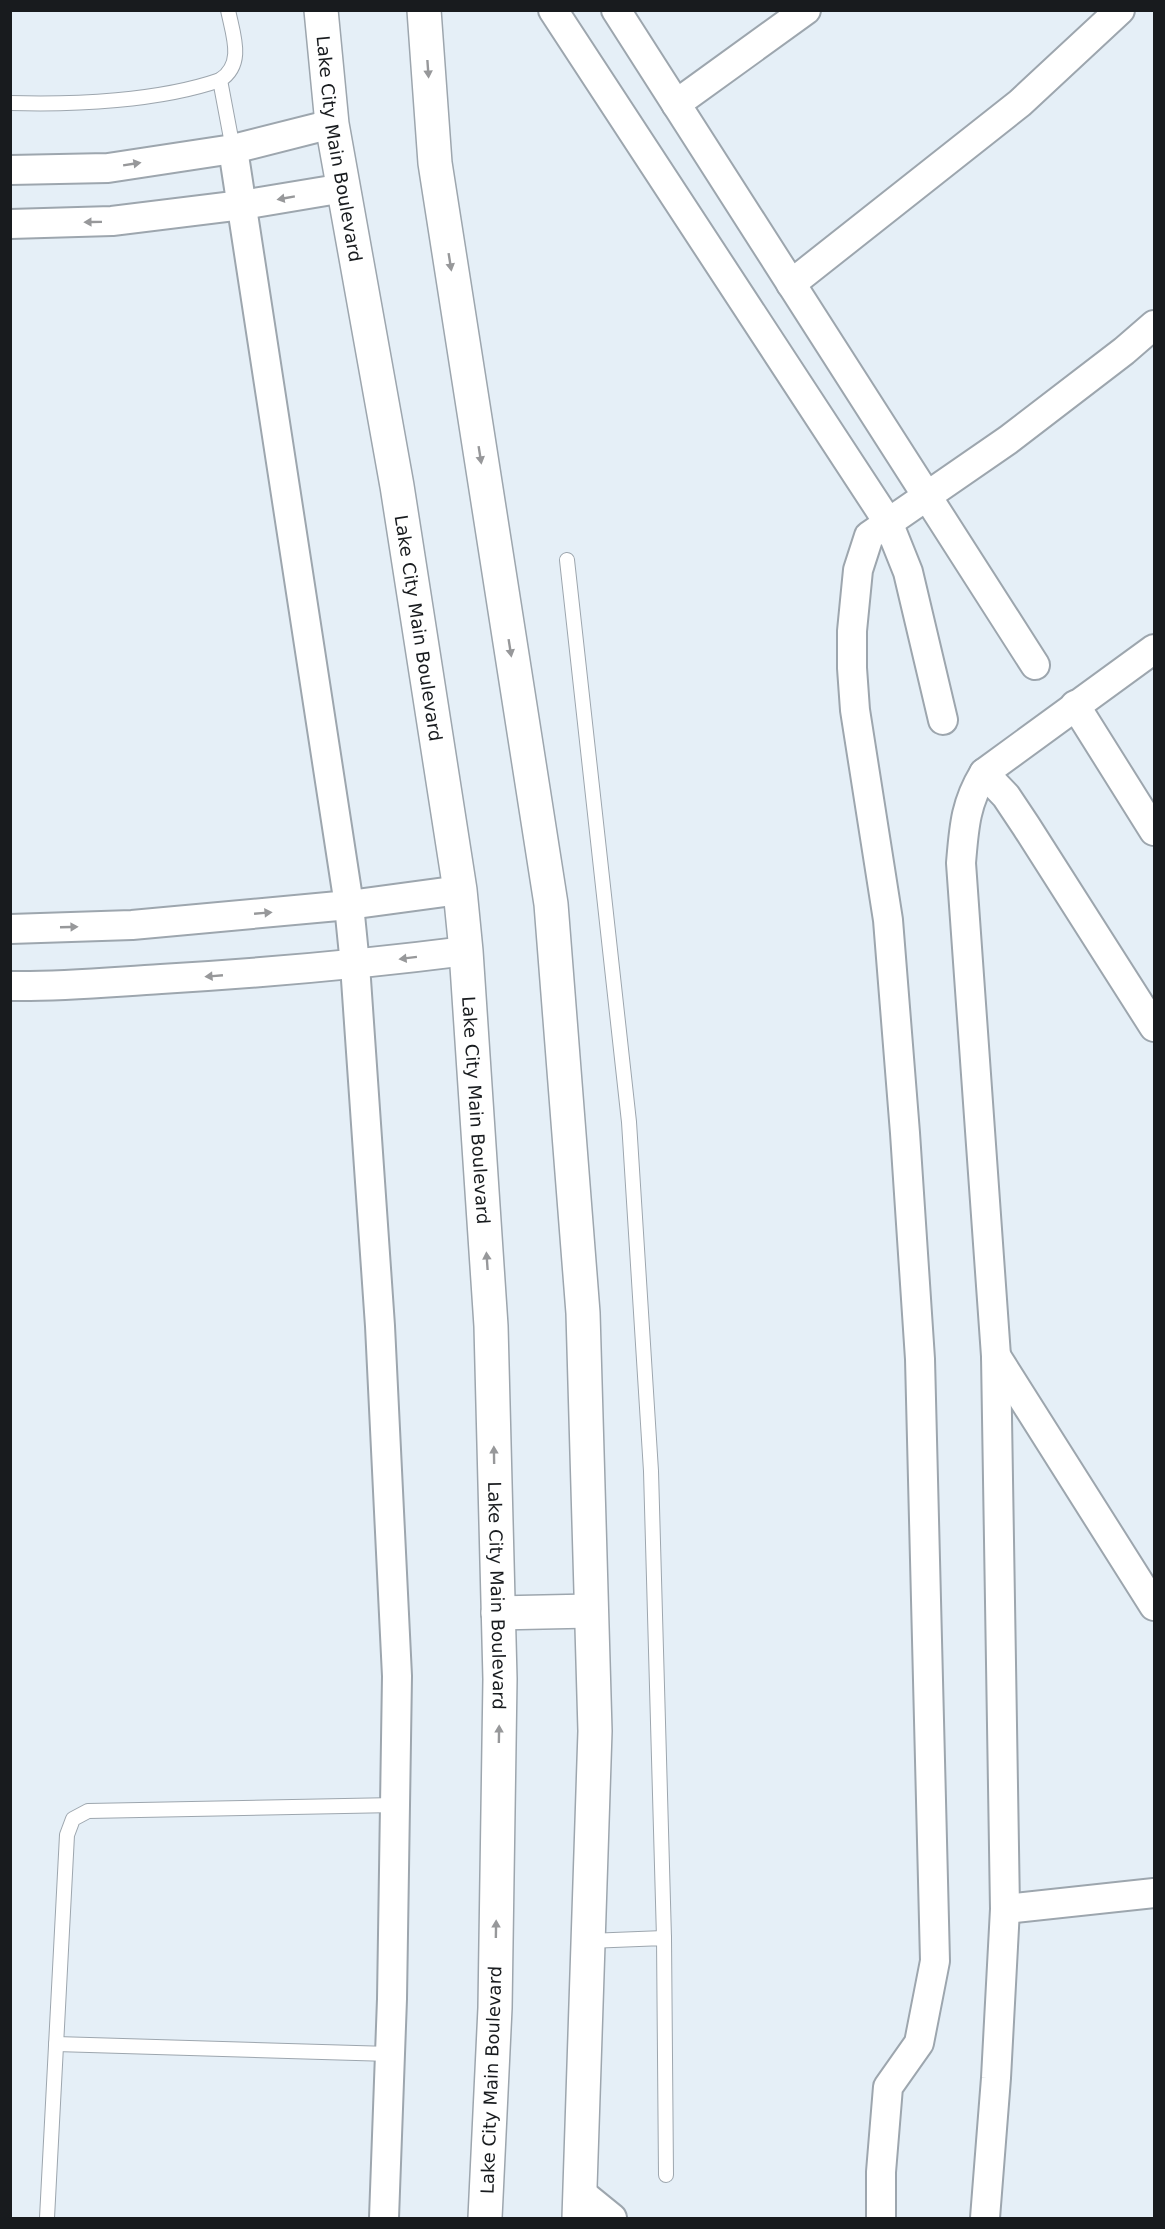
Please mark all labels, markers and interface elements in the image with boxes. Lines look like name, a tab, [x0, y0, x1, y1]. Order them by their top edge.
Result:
street label: Lake City Main Boulevard	[313, 35, 367, 263]
one-way arrow	[423, 59, 433, 78]
one-way arrow	[122, 160, 141, 169]
one-way arrow	[277, 193, 296, 202]
one-way arrow	[83, 217, 102, 226]
one-way arrow	[446, 253, 455, 272]
one-way arrow	[476, 446, 485, 465]
street label: Lake City Main Boulevard	[391, 513, 447, 742]
one-way arrow	[506, 638, 515, 657]
one-way arrow	[254, 908, 273, 918]
one-way arrow	[59, 922, 78, 932]
one-way arrow	[398, 954, 417, 963]
one-way arrow	[204, 971, 223, 981]
street label: Lake City Main Boulevard	[459, 995, 495, 1225]
one-way arrow	[482, 1251, 491, 1270]
one-way arrow	[489, 1446, 499, 1465]
street label: Lake City Main Boulevard	[484, 1481, 511, 1710]
one-way arrow	[494, 1725, 504, 1744]
one-way arrow	[491, 1920, 501, 1939]
street label: Lake City Main Boulevard	[477, 1966, 505, 2194]

